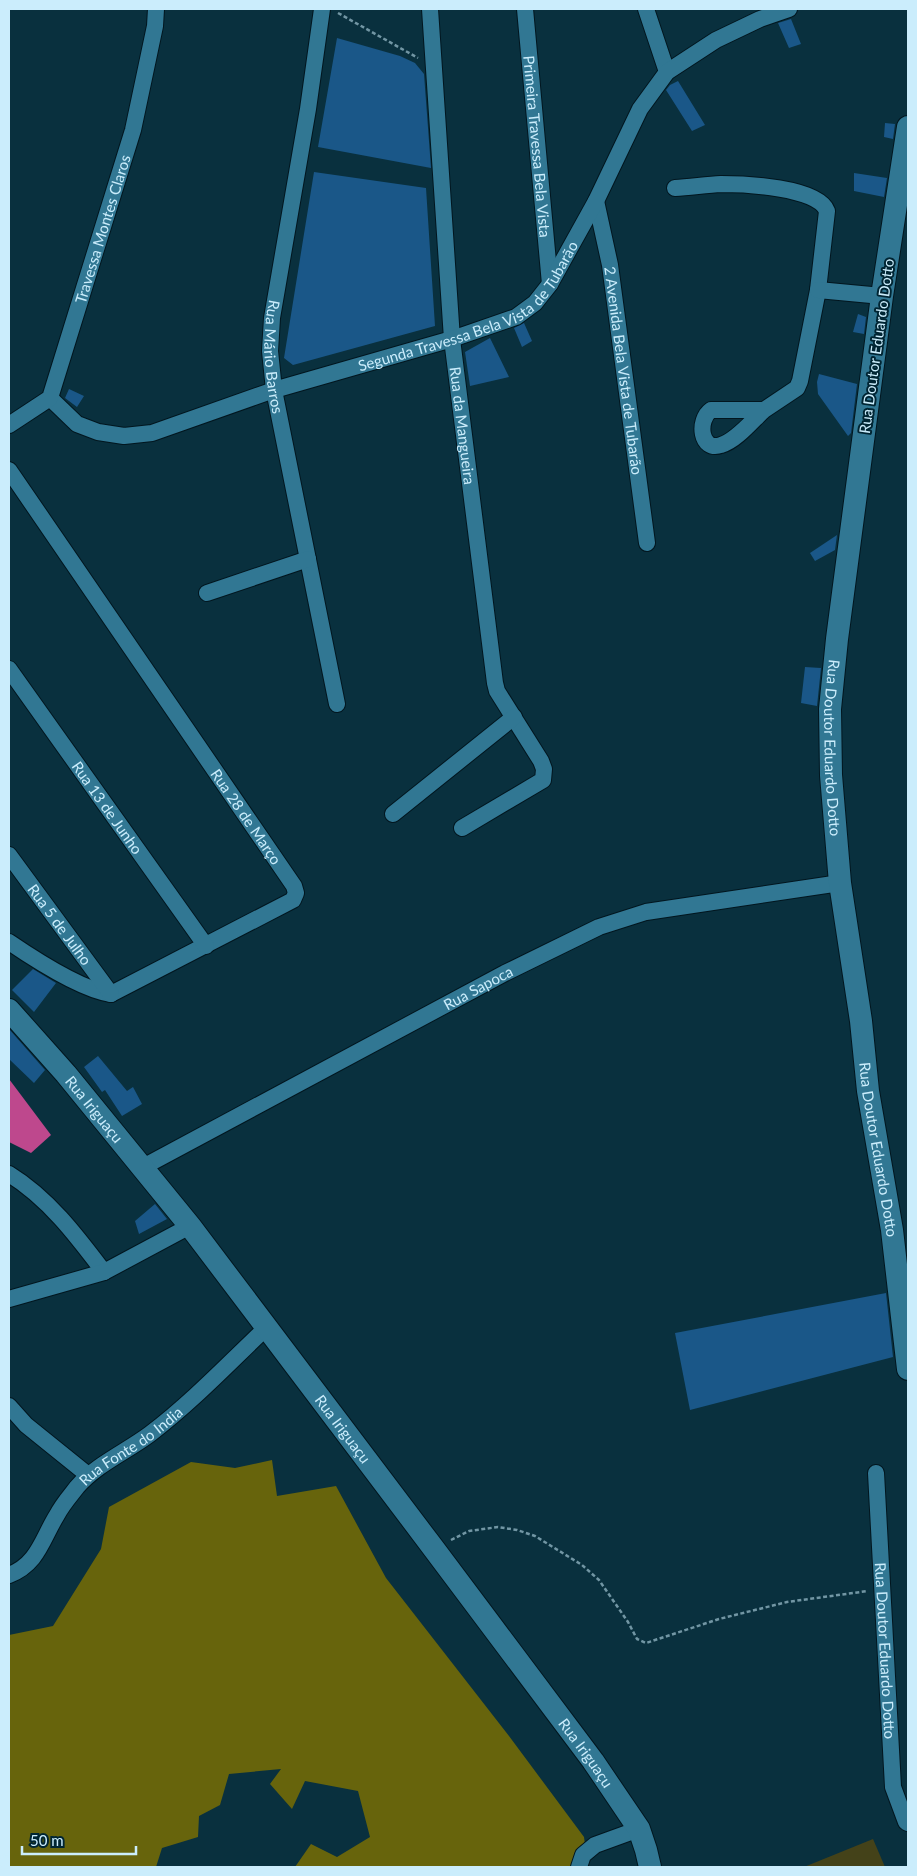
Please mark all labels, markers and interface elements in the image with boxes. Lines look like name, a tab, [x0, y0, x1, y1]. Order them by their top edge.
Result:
street label: Primeira Travessa Bela Vista	[520, 55, 555, 238]
street label: Travessa Montes Claros	[71, 152, 134, 306]
street label: Segunda Travessa Bela Vista de Tubarão	[356, 238, 581, 374]
street label: Rua Doutor Eduardo Dotto	[855, 257, 897, 435]
street label: 2 Avenida Bela Vista de Tubarão	[601, 265, 647, 476]
street label: Rua Mário Barros	[261, 299, 287, 415]
street label: Rua da Mangueira	[447, 366, 479, 486]
street label: Rua Doutor Eduardo Dotto	[821, 659, 845, 837]
street label: Rua 13 de Junho	[68, 758, 147, 857]
street label: Rua 28 de Março	[207, 765, 285, 868]
street label: Rua 5 de Julho	[24, 880, 96, 968]
street label: Rua Sapoca	[440, 962, 515, 1013]
street label: Rua Doutor Eduardo Dotto	[856, 1061, 902, 1238]
street label: Rua Iriguaçu	[62, 1072, 127, 1146]
street label: Rua Iriguaçu	[312, 1391, 375, 1467]
street label: Rua Fonte do India	[75, 1403, 186, 1489]
street label: Rua Doutor Eduardo Dotto	[872, 1562, 899, 1740]
street label: Rua Iriguaçu	[555, 1715, 617, 1791]
scale bar	[22, 1824, 136, 1856]
text: 50 m	[30, 1831, 64, 1849]

